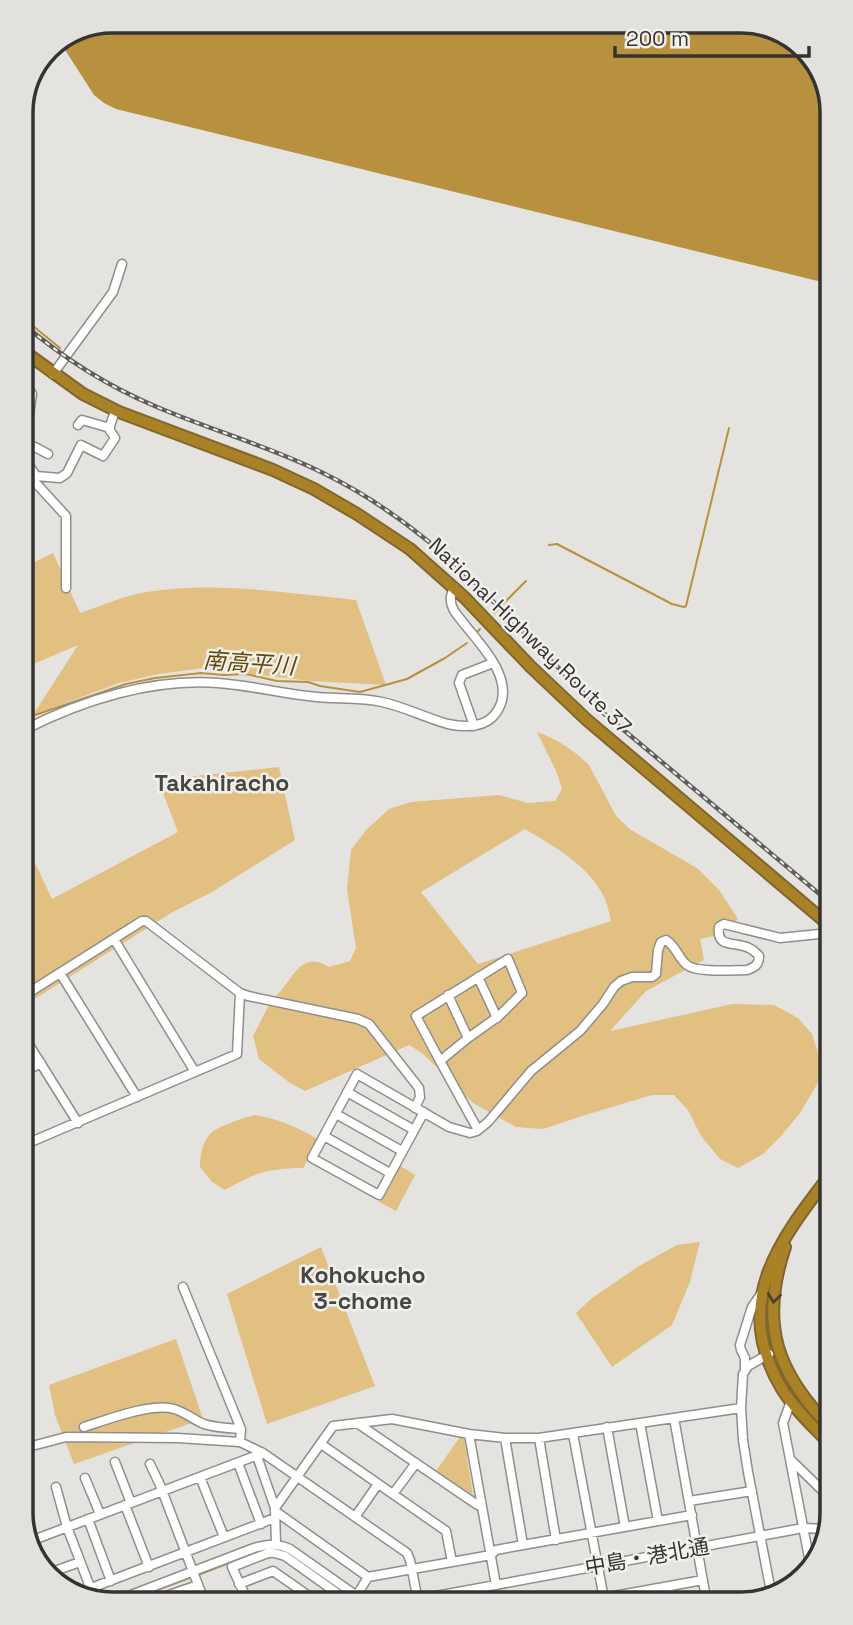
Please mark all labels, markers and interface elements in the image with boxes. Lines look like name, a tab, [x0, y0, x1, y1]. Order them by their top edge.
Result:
scale bar	[615, 14, 809, 58]
text: 200 m	[626, 25, 689, 52]
street label: National Highway Route 37	[423, 532, 637, 740]
water label: 南高平川	[202, 645, 299, 681]
district label: Takahiracho	[155, 768, 289, 798]
district label: Kohokucho 3-chome	[300, 1260, 426, 1316]
one-way arrow	[767, 1292, 782, 1304]
street label: 中島・港北通	[583, 1532, 711, 1581]

